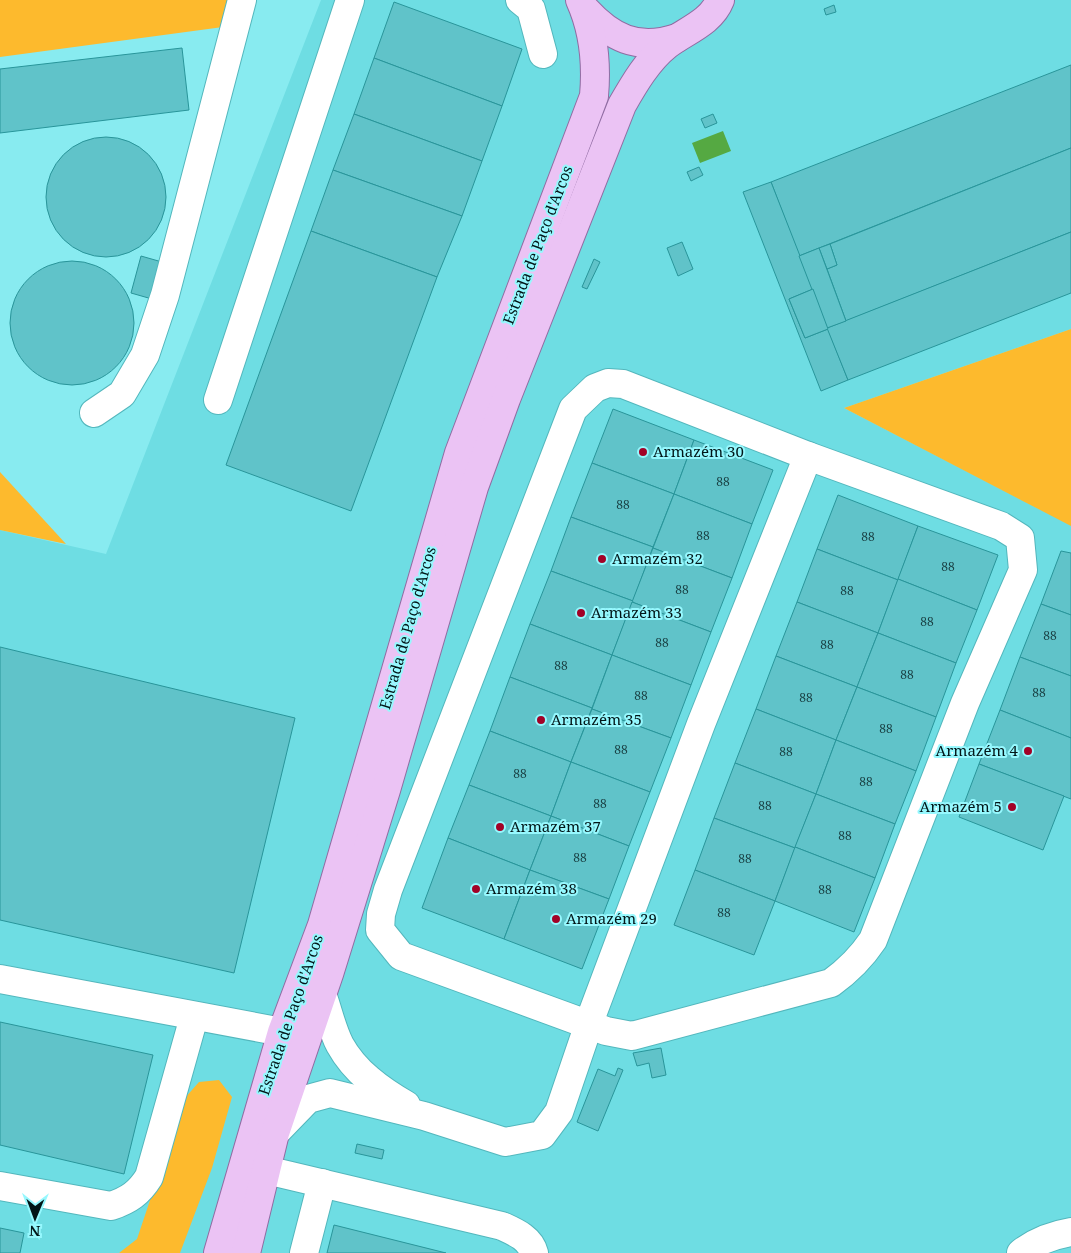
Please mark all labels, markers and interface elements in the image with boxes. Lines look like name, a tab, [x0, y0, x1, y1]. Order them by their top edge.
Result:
street label: Estrada de Paço d'Arcos	[498, 162, 577, 327]
place label: Armazém 30	[653, 441, 744, 461]
marker: Armazém 30	[637, 446, 649, 458]
house number: 88	[716, 473, 730, 490]
house number: 88	[616, 496, 630, 513]
house number: 88	[696, 527, 710, 544]
house number: 88	[861, 528, 875, 545]
street label: Estrada de Paço d'Arcos	[374, 544, 440, 711]
place label: Armazém 32	[612, 548, 703, 568]
marker: Armazém 32	[596, 553, 608, 565]
house number: 88	[941, 558, 955, 575]
house number: 88	[675, 581, 689, 598]
house number: 88	[840, 582, 854, 599]
place label: Armazém 33	[591, 602, 682, 622]
marker: Armazém 33	[575, 607, 587, 619]
house number: 88	[920, 613, 934, 630]
house number: 88	[1043, 627, 1057, 644]
house number: 88	[655, 634, 669, 651]
house number: 88	[820, 636, 834, 653]
house number: 88	[554, 657, 568, 674]
house number: 88	[900, 666, 914, 683]
house number: 88	[1032, 684, 1046, 701]
house number: 88	[634, 687, 648, 704]
house number: 88	[799, 689, 813, 706]
place label: Armazém 35	[551, 709, 642, 729]
marker: Armazém 35	[535, 714, 547, 726]
house number: 88	[879, 720, 893, 737]
place label: Armazém 4	[936, 740, 1019, 760]
house number: 88	[614, 741, 628, 758]
house number: 88	[779, 743, 793, 760]
marker: Armazém 4	[1022, 745, 1034, 757]
house number: 88	[513, 765, 527, 782]
house number: 88	[859, 773, 873, 790]
house number: 88	[593, 795, 607, 812]
place label: Armazém 5	[920, 796, 1002, 816]
house number: 88	[758, 797, 772, 814]
marker: Armazém 5	[1006, 801, 1018, 813]
place label: Armazém 37	[510, 816, 601, 836]
marker: Armazém 37	[494, 821, 506, 833]
house number: 88	[838, 827, 852, 844]
house number: 88	[573, 849, 587, 866]
house number: 88	[738, 850, 752, 867]
place label: Armazém 38	[486, 878, 577, 898]
house number: 88	[818, 881, 832, 898]
marker: Armazém 38	[470, 883, 482, 895]
house number: 88	[717, 904, 731, 921]
place label: Armazém 29	[566, 908, 657, 928]
marker: Armazém 29	[550, 913, 562, 925]
street label: Estrada de Paço d'Arcos	[253, 932, 327, 1098]
north arrow	[10, 1193, 60, 1243]
text: N	[29, 1222, 40, 1241]

